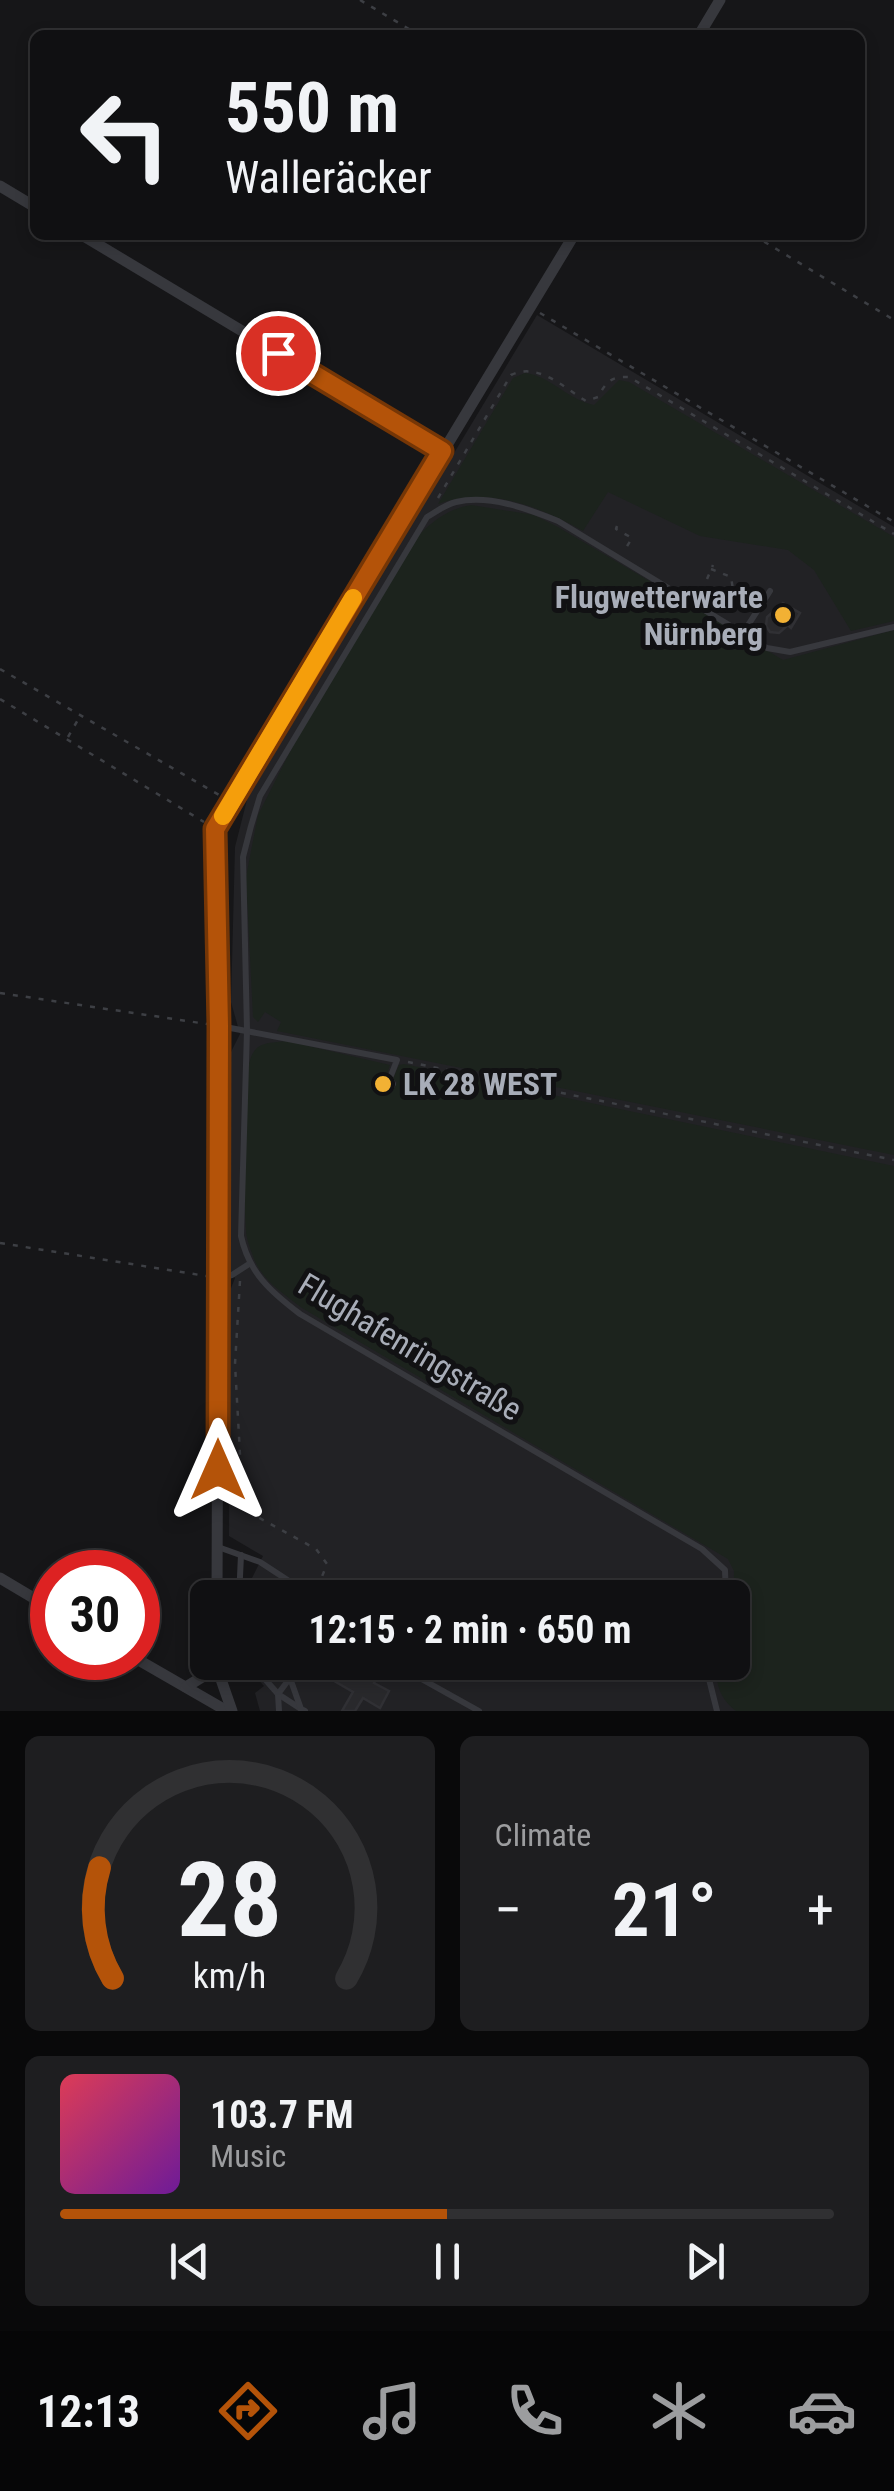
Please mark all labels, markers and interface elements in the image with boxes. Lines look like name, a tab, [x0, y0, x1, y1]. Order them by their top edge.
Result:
text: 550 m	[225, 67, 399, 149]
icon: left	[60, 70, 190, 200]
text: Walleräcker	[225, 151, 432, 204]
pin	[236, 311, 321, 396]
icon: arrive	[251, 326, 306, 381]
place label: Flugwetterwarte Nürnberg	[555, 578, 763, 653]
marker: Flugwetterwarte Nürnberg	[772, 604, 794, 626]
place label: LK 28 WEST	[403, 1065, 557, 1103]
marker: LK 28 WEST	[372, 1073, 394, 1095]
street label: Flughafenringstraße	[292, 1265, 528, 1429]
position arrow	[166, 1418, 270, 1522]
speed limit sign: 30	[30, 1550, 160, 1680]
text: 12:15 · 2 min · 650 m	[309, 1608, 631, 1652]
text: Climate	[495, 1816, 591, 1854]
text: 28	[177, 1840, 282, 1961]
text: 21°	[612, 1866, 717, 1954]
text: −	[495, 1878, 522, 1942]
text: +	[807, 1878, 834, 1942]
text: km/h	[193, 1955, 267, 1997]
text: 103.7 FM	[210, 2093, 354, 2137]
text: Music	[210, 2137, 286, 2175]
icon: previous	[162, 2234, 217, 2289]
icon: pause	[420, 2234, 475, 2289]
icon: next	[678, 2234, 733, 2289]
icon: directions	[213, 2376, 283, 2446]
icon: music	[357, 2376, 427, 2446]
icon: phone	[500, 2376, 570, 2446]
icon: climate	[644, 2376, 714, 2446]
icon: car	[787, 2376, 857, 2446]
text: 12:13	[37, 2385, 140, 2438]

